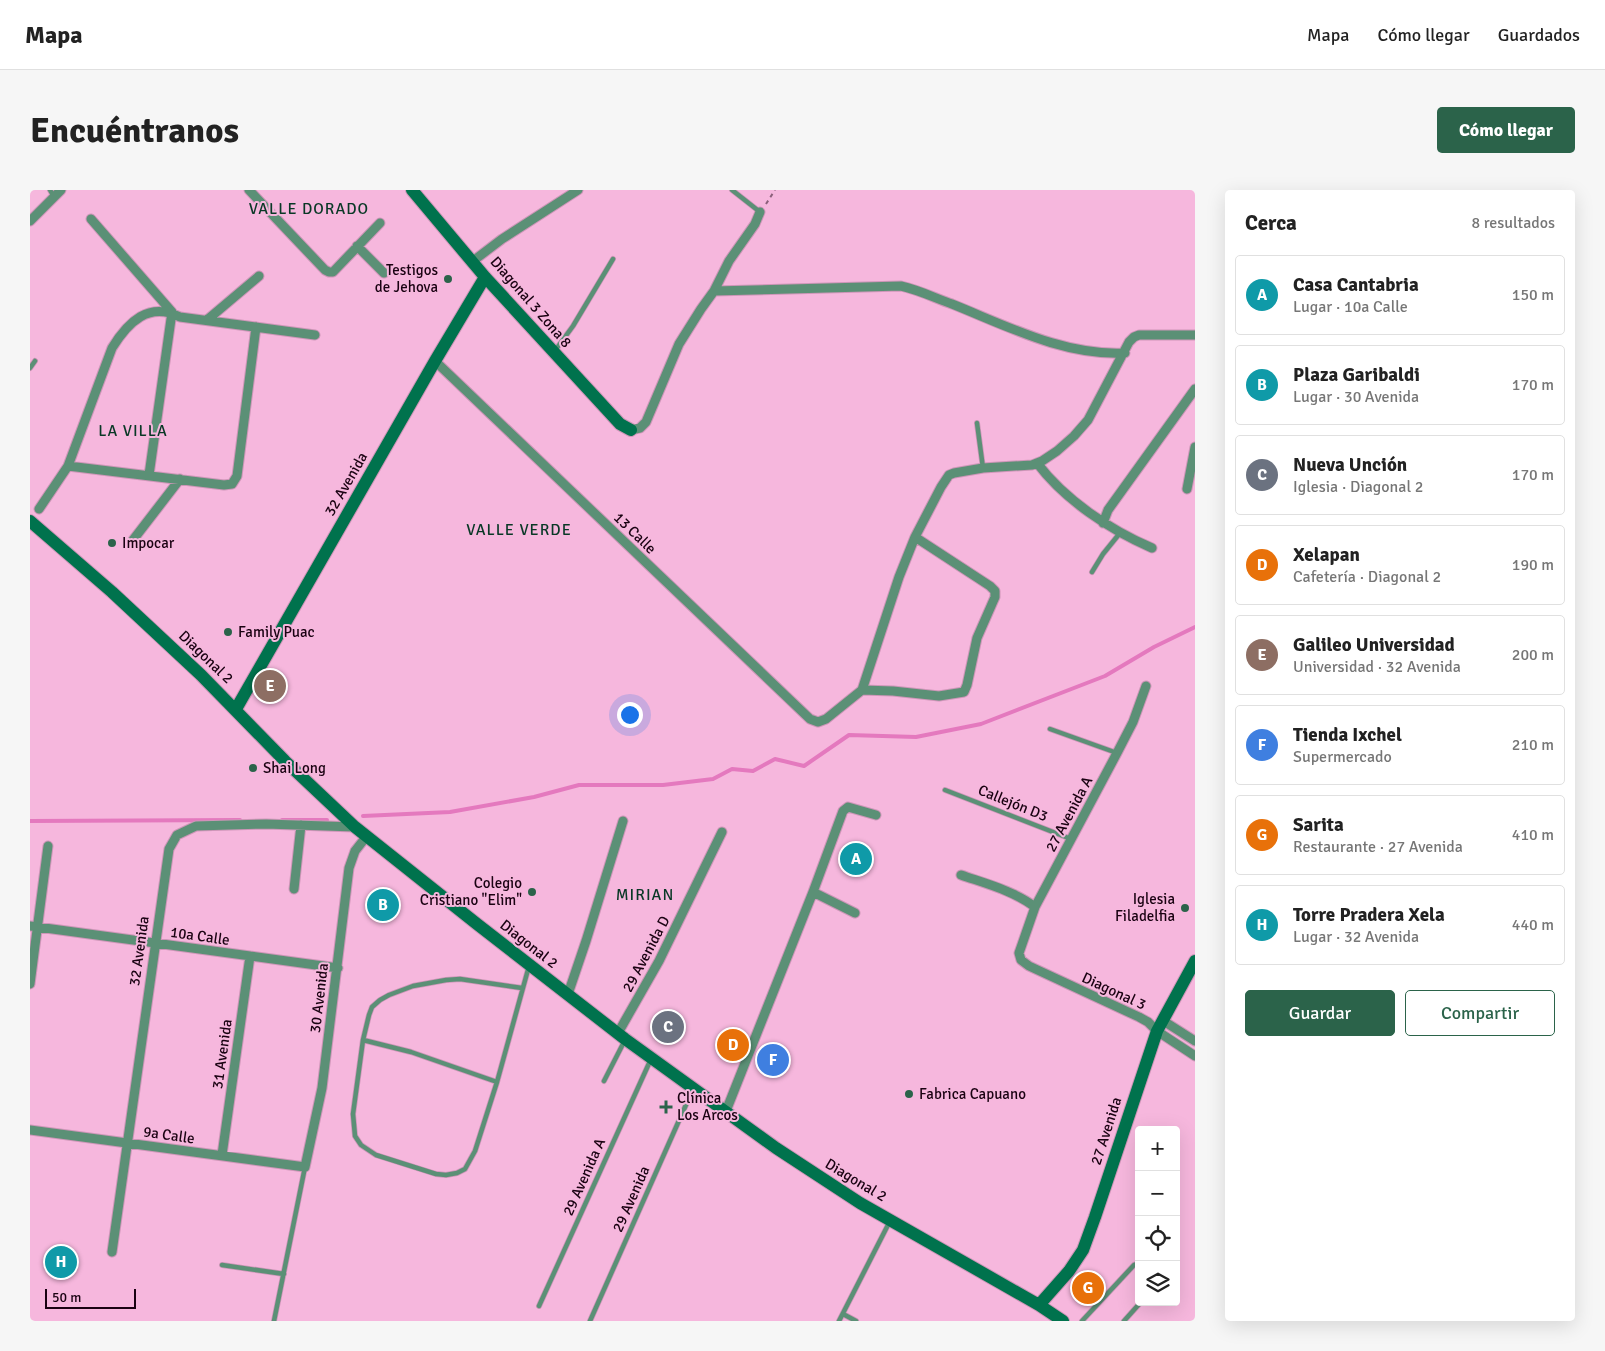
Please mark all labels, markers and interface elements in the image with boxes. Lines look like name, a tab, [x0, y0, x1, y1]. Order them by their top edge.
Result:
text: Mapa	[25, 20, 83, 50]
text: Mapa	[1307, 24, 1349, 46]
text: Cómo llegar	[1377, 24, 1470, 46]
text: Guardados	[1498, 24, 1580, 46]
button: Cómo llegar	[1437, 107, 1575, 153]
text: Encuéntranos	[30, 109, 239, 152]
district label: VALLE DORADO	[249, 199, 369, 219]
text: Cerca	[1245, 210, 1297, 236]
text: 8 resultados	[1472, 213, 1555, 233]
street label: Diagonal 3 Zona 8	[486, 253, 576, 351]
place label: Testigos de Jehova	[375, 261, 438, 296]
marker: Testigos de Jehova	[442, 273, 454, 285]
text: Casa Cantabria	[1293, 273, 1419, 297]
text: A	[1257, 285, 1267, 305]
text: 150 m	[1512, 285, 1554, 305]
text: Lugar · 10a Calle	[1293, 297, 1408, 317]
text: Plaza Garibaldi	[1293, 363, 1420, 387]
text: B	[1257, 375, 1267, 395]
text: 170 m	[1512, 375, 1554, 395]
text: Lugar · 30 Avenida	[1293, 387, 1419, 407]
district label: LA VILLA	[98, 421, 168, 441]
street label: 32 Avenida	[321, 449, 371, 519]
text: Nueva Unción	[1293, 453, 1407, 477]
text: C	[1257, 465, 1267, 485]
text: 170 m	[1512, 465, 1554, 485]
text: Iglesia · Diagonal 2	[1293, 477, 1423, 497]
street label: 13 Calle	[610, 508, 660, 558]
district label: VALLE VERDE	[466, 520, 572, 540]
place label: Impocar	[122, 534, 175, 552]
marker: Impocar	[106, 537, 118, 549]
text: Xelapan	[1293, 543, 1360, 567]
text: D	[1257, 555, 1267, 575]
text: 190 m	[1512, 555, 1554, 575]
text: Cafetería · Diagonal 2	[1293, 567, 1441, 587]
place label: Family Puac	[238, 623, 315, 641]
marker: Family Puac	[222, 626, 234, 638]
street label: Diagonal 2	[175, 627, 237, 687]
text: Galileo Universidad	[1293, 633, 1455, 657]
text: E	[1257, 645, 1267, 665]
text: 200 m	[1512, 645, 1554, 665]
text: Universidad · 32 Avenida	[1293, 657, 1461, 677]
pin: E	[254, 667, 286, 705]
your location	[617, 702, 643, 728]
text: Tienda Ixchel	[1293, 723, 1402, 747]
text: F	[1258, 735, 1266, 755]
text: 210 m	[1512, 735, 1554, 755]
text: Supermercado	[1293, 747, 1392, 767]
place label: Shai Long	[263, 759, 326, 777]
marker: Shai Long	[247, 762, 259, 774]
street label: 27 Avenida A	[1042, 773, 1096, 855]
street label: Callejón D3	[975, 781, 1051, 825]
text: Sarita	[1293, 813, 1344, 837]
text: G	[1257, 825, 1267, 845]
text: 410 m	[1512, 825, 1554, 845]
text: Restaurante · 27 Avenida	[1293, 837, 1463, 857]
pin: A	[840, 840, 872, 878]
place label: Colegio Cristiano "Elim"	[420, 874, 522, 909]
district label: MIRIAN	[616, 885, 674, 905]
pin: B	[367, 886, 399, 924]
marker: Colegio Cristiano "Elim"	[526, 886, 538, 898]
place label: Iglesia Filadelfia	[1115, 890, 1175, 925]
marker: Iglesia Filadelfia	[1179, 902, 1191, 914]
text: Torre Pradera Xela	[1293, 903, 1445, 927]
street label: 29 Avenida D	[618, 913, 674, 995]
street label: 32 Avenida	[125, 915, 153, 987]
text: H	[1257, 915, 1267, 935]
text: 440 m	[1512, 915, 1554, 935]
street label: Diagonal 2	[496, 916, 562, 972]
street label: 10a Calle	[169, 923, 231, 949]
text: Lugar · 32 Avenida	[1293, 927, 1419, 947]
street label: 30 Avenida	[306, 962, 332, 1034]
street label: Diagonal 3	[1079, 968, 1149, 1014]
button: Guardar	[1245, 990, 1395, 1036]
button: Compartir	[1405, 990, 1555, 1036]
pin: C	[652, 1008, 684, 1046]
street label: 31 Avenida	[208, 1018, 236, 1090]
pin: D	[717, 1026, 749, 1064]
pin: F	[757, 1041, 789, 1079]
place label: Fabrica Capuano	[919, 1085, 1026, 1103]
marker: Fabrica Capuano	[903, 1088, 915, 1100]
place label: Clínica Los Arcos	[677, 1089, 738, 1124]
street label: 27 Avenida	[1087, 1095, 1125, 1167]
marker: Clínica Los Arcos	[659, 1100, 673, 1114]
street label: 9a Calle	[142, 1122, 196, 1148]
map controls	[1135, 1126, 1180, 1306]
button: +	[1135, 1126, 1180, 1171]
street label: 29 Avenida A	[559, 1135, 609, 1219]
street label: Diagonal 2	[822, 1155, 890, 1205]
street label: 29 Avenida	[608, 1163, 654, 1235]
button: −	[1135, 1171, 1180, 1216]
button: locate	[1135, 1216, 1180, 1261]
pin: H	[45, 1243, 77, 1281]
button: layers	[1135, 1261, 1180, 1306]
pin: G	[1072, 1269, 1104, 1307]
scale bar	[45, 1286, 136, 1309]
text: 50 m	[52, 1289, 81, 1306]

